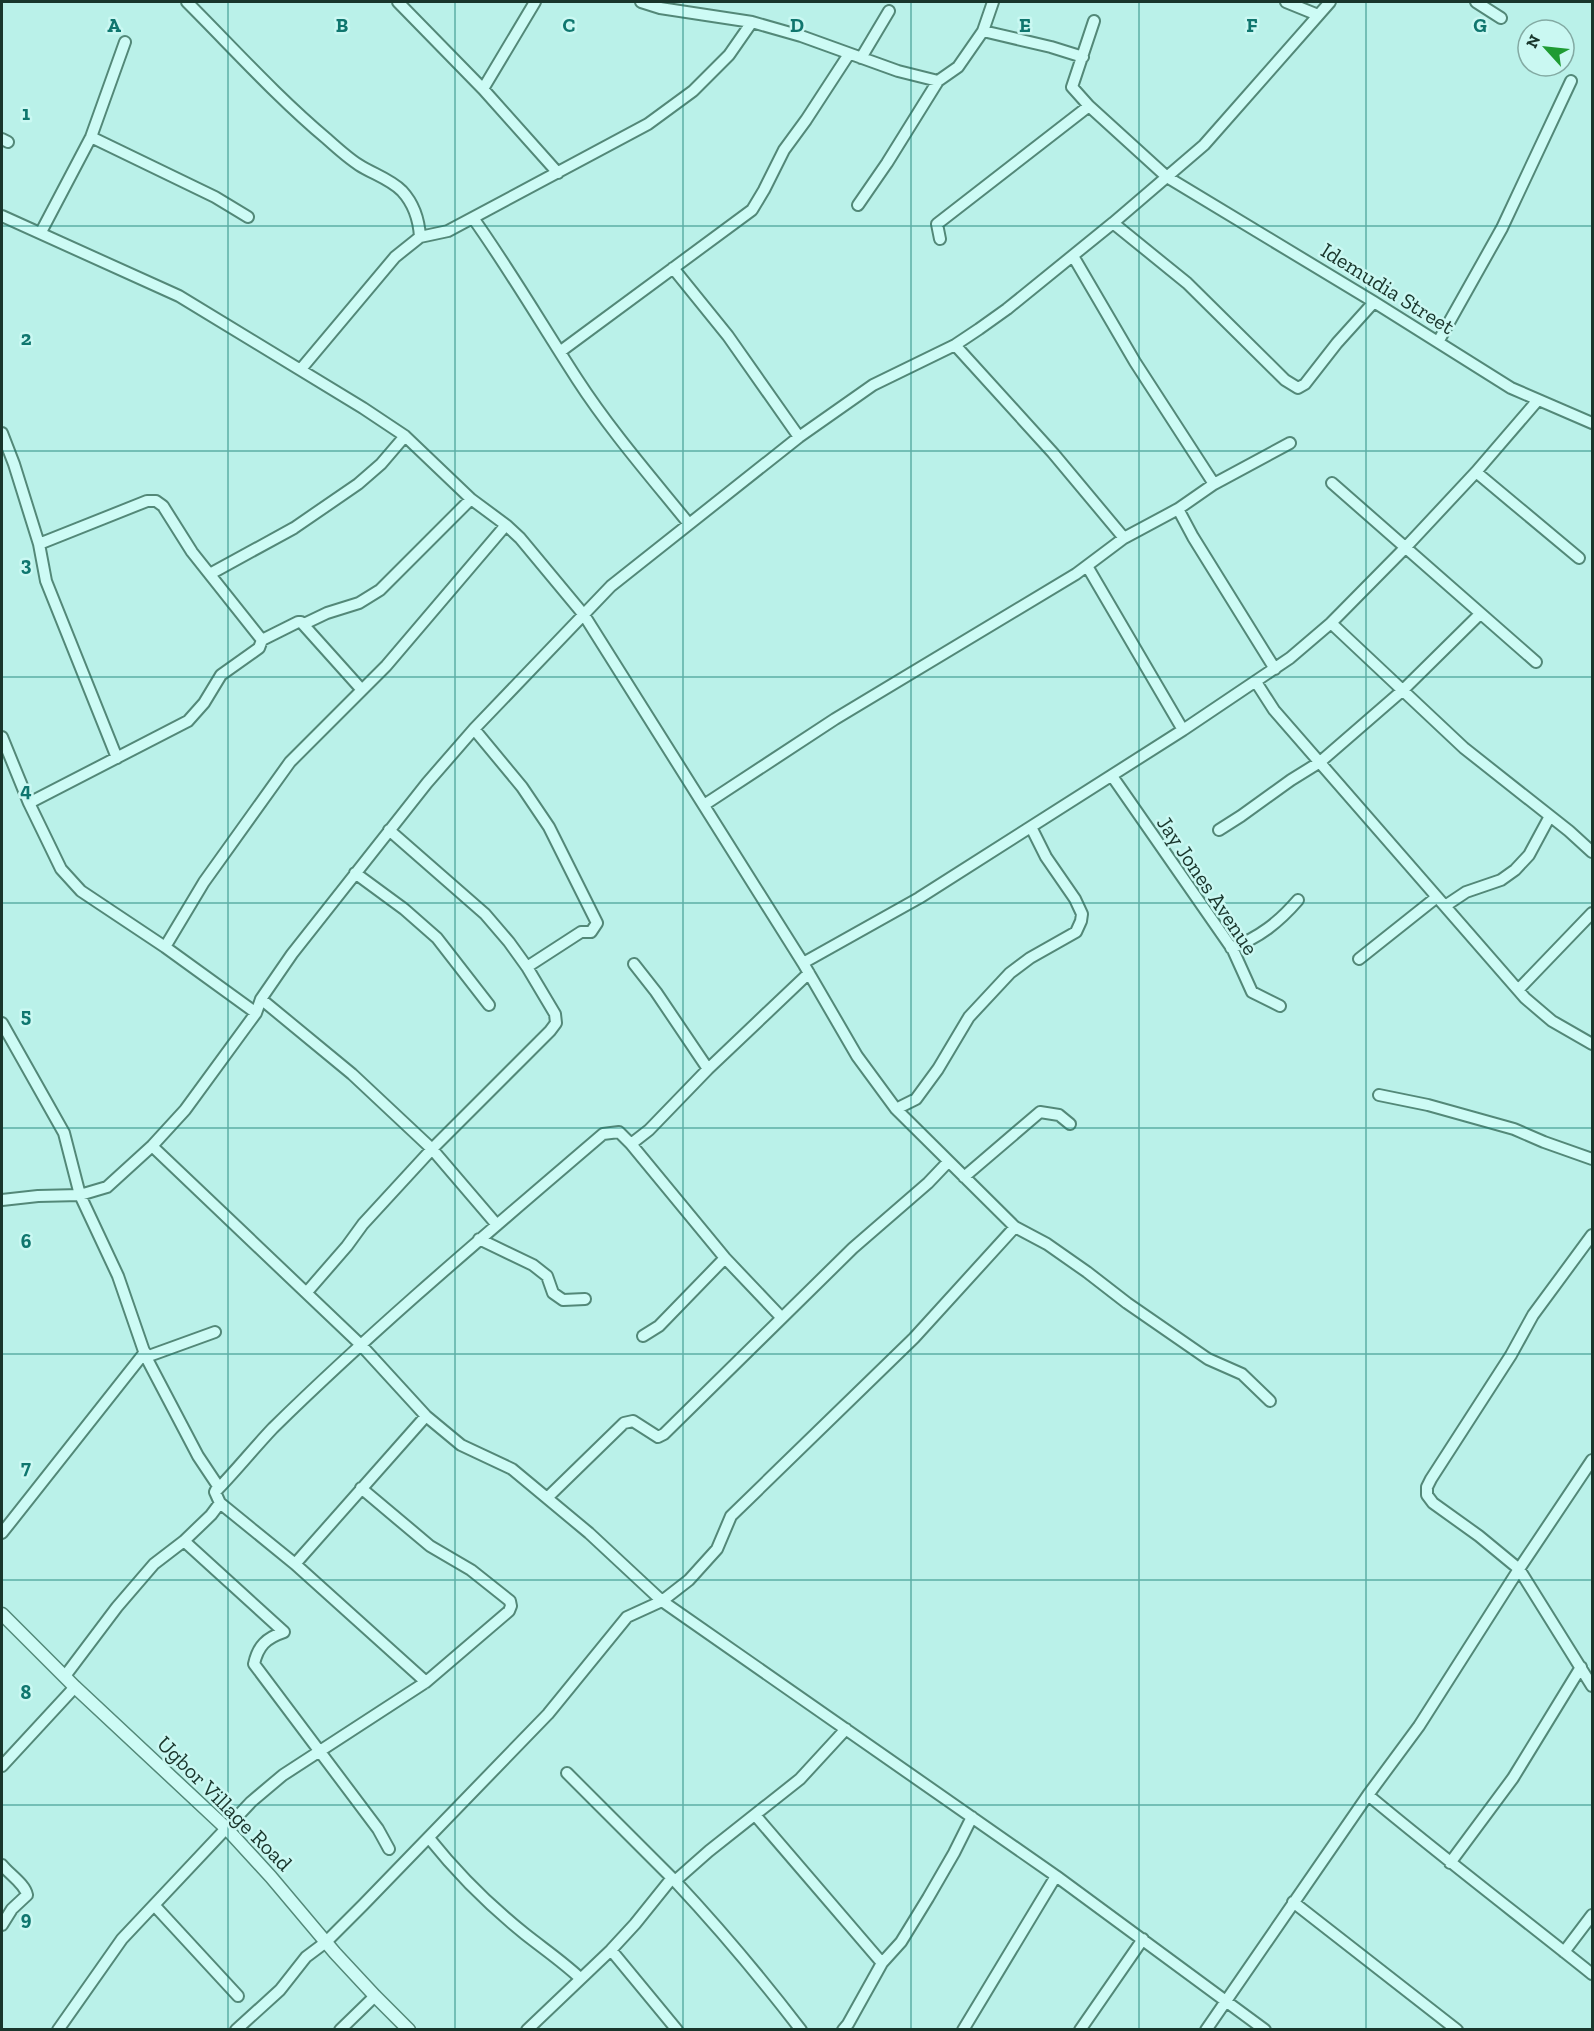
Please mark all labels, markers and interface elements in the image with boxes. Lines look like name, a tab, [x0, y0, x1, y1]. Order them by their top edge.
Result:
text: A	[107, 13, 121, 37]
text: B	[336, 13, 348, 37]
text: C	[563, 13, 576, 37]
text: D	[790, 13, 804, 37]
text: E	[1019, 13, 1031, 37]
text: F	[1246, 13, 1258, 37]
text: G	[1473, 13, 1487, 37]
north arrow	[1516, 18, 1576, 78]
text: N	[1522, 32, 1544, 51]
text: 1	[22, 101, 30, 125]
street label: Idemudia Street	[1316, 237, 1460, 341]
text: 2	[21, 326, 32, 350]
text: 3	[21, 552, 32, 576]
text: 4	[20, 778, 32, 802]
street label: Jay Jones Avenue	[1151, 810, 1264, 960]
text: 5	[21, 1003, 31, 1027]
text: 6	[21, 1229, 32, 1253]
text: 7	[21, 1455, 31, 1479]
text: 8	[21, 1680, 32, 1704]
street label: Ugbor Village Road	[151, 1730, 298, 1877]
text: 9	[21, 1906, 32, 1930]

